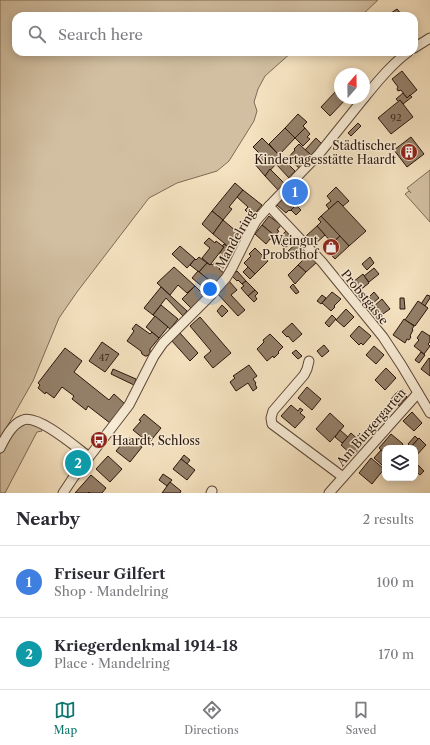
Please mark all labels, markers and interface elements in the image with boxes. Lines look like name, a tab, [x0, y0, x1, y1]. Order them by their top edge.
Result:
search box	[12, 12, 418, 56]
icon: search	[26, 23, 48, 45]
text: Search here	[58, 25, 143, 44]
north arrow	[334, 68, 370, 104]
house number: 92	[390, 111, 402, 124]
place label: Städtischer Kindertagesstätte Haardt	[254, 138, 397, 167]
building icon: Städtischer Kindertagesstätte Haardt	[399, 142, 419, 162]
pin: 1	[282, 177, 308, 207]
street label: Mandelring	[212, 206, 258, 271]
place label: Weingut Probsthof	[262, 233, 320, 262]
shop icon: Weingut Probsthof	[321, 237, 341, 257]
street label: Probstgasse	[338, 266, 392, 328]
your location	[200, 279, 220, 299]
house number: 47	[99, 351, 109, 364]
street label: Am Bürgergarten	[333, 385, 409, 470]
bus stop icon: Haardt, Schloss	[89, 430, 109, 450]
place label: Haardt, Schloss	[112, 433, 200, 448]
map controls	[382, 445, 418, 481]
button: layers	[382, 445, 418, 481]
pin: 2	[65, 448, 91, 478]
text: Nearby	[16, 509, 80, 529]
text: 2 results	[363, 511, 414, 527]
text: Friseur Gilfert	[54, 564, 165, 583]
text: 1	[26, 574, 32, 590]
text: 100 m	[376, 574, 414, 590]
text: Shop · Mandelring	[54, 583, 168, 599]
text: Kriegerdenkmal 1914-18	[54, 636, 238, 655]
text: 2	[25, 646, 33, 662]
text: 170 m	[378, 646, 414, 662]
text: Place · Mandelring	[54, 655, 170, 671]
tab: Map	[54, 699, 77, 737]
tab: Directions	[184, 699, 239, 737]
tab: Saved	[346, 699, 376, 737]

